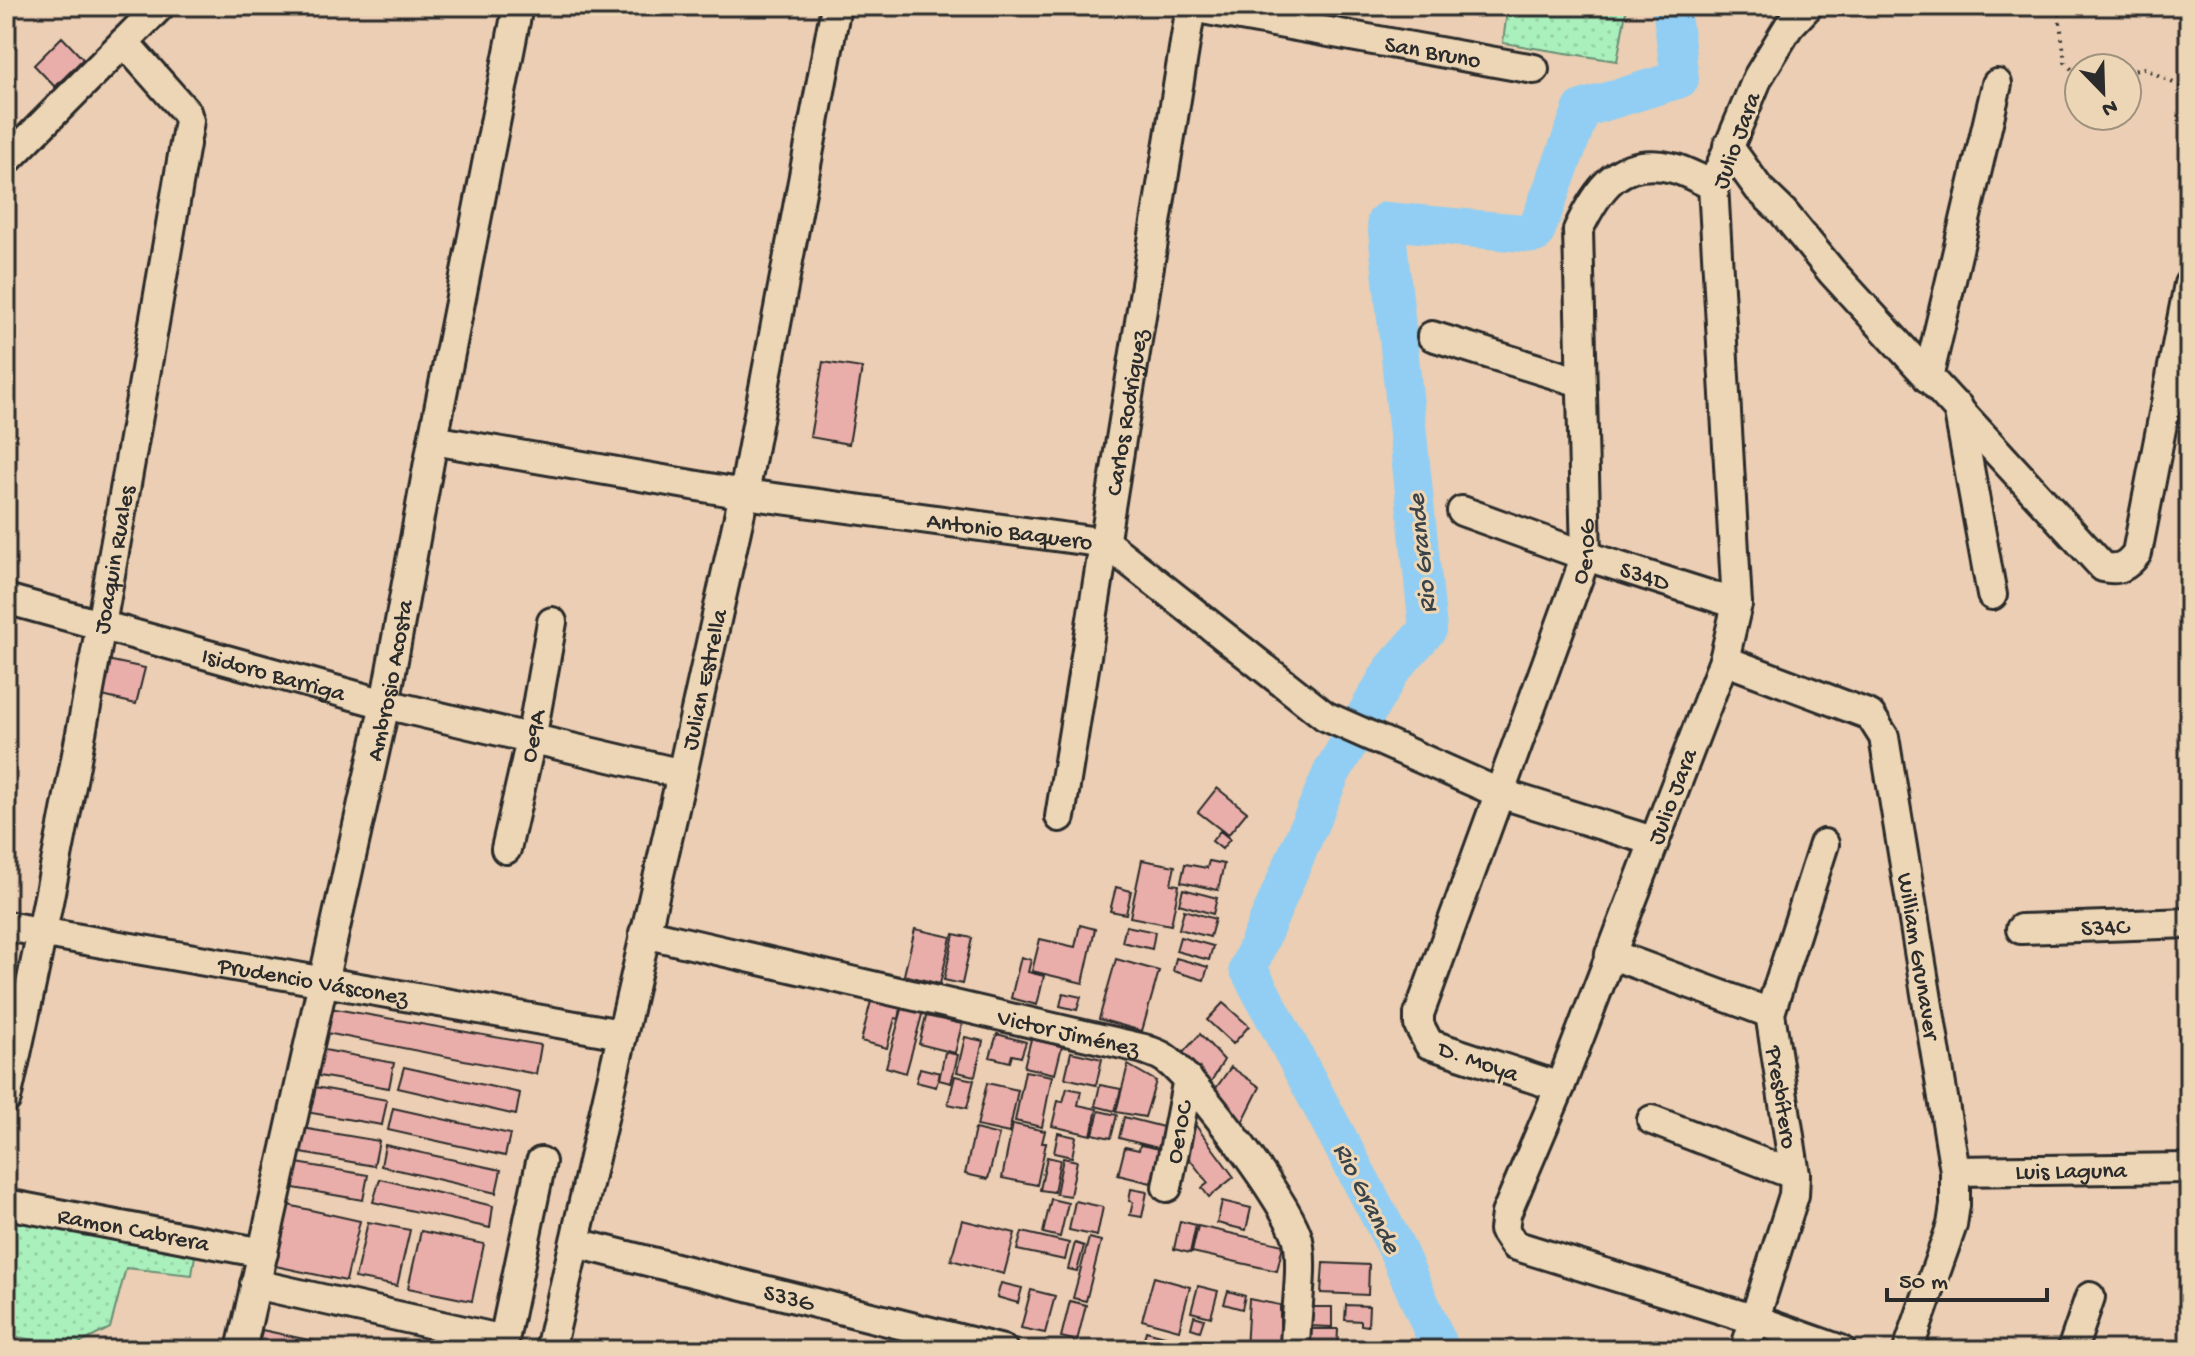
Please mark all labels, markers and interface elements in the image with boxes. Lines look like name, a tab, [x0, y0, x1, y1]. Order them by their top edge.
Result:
street label: San Bruno	[1382, 31, 1483, 77]
north arrow	[2063, 52, 2143, 132]
street label: Julio Jara	[1707, 88, 1769, 193]
text: N	[2098, 92, 2121, 122]
street label: Carlos Rodriguez	[1101, 326, 1157, 498]
street label: Joaquin Ruales	[89, 483, 144, 637]
water label: Rio Grande	[1403, 491, 1446, 615]
street label: Antonio Baquero	[925, 508, 1094, 559]
street label: Oe10G	[1566, 518, 1604, 589]
street label: S34D	[1616, 557, 1673, 600]
street label: Ambrosio Acosta	[362, 597, 422, 764]
street label: Julian Estrella	[677, 606, 736, 753]
street label: Isidoro Barriga	[198, 643, 349, 710]
street label: Oe9A	[515, 706, 554, 766]
street label: Julio Jara	[1643, 745, 1706, 849]
street label: William Grunaver	[1888, 871, 1945, 1045]
street label: S34C	[2081, 914, 2132, 945]
street label: Prudencio Vásconez	[214, 952, 412, 1015]
street label: Victor Jiménez	[993, 1004, 1143, 1066]
street label: D. Moya	[1432, 1035, 1523, 1091]
street label: Presbítero	[1757, 1043, 1802, 1151]
street label: Oe10C	[1161, 1097, 1202, 1166]
water label: Rio Grande	[1324, 1139, 1407, 1261]
street label: Luis Laguna	[2015, 1158, 2128, 1188]
street label: Ramon Cabrera	[55, 1203, 212, 1261]
scale bar	[1887, 1252, 2047, 1302]
text: 50 m	[1899, 1269, 1948, 1298]
street label: S33G	[760, 1280, 818, 1320]

